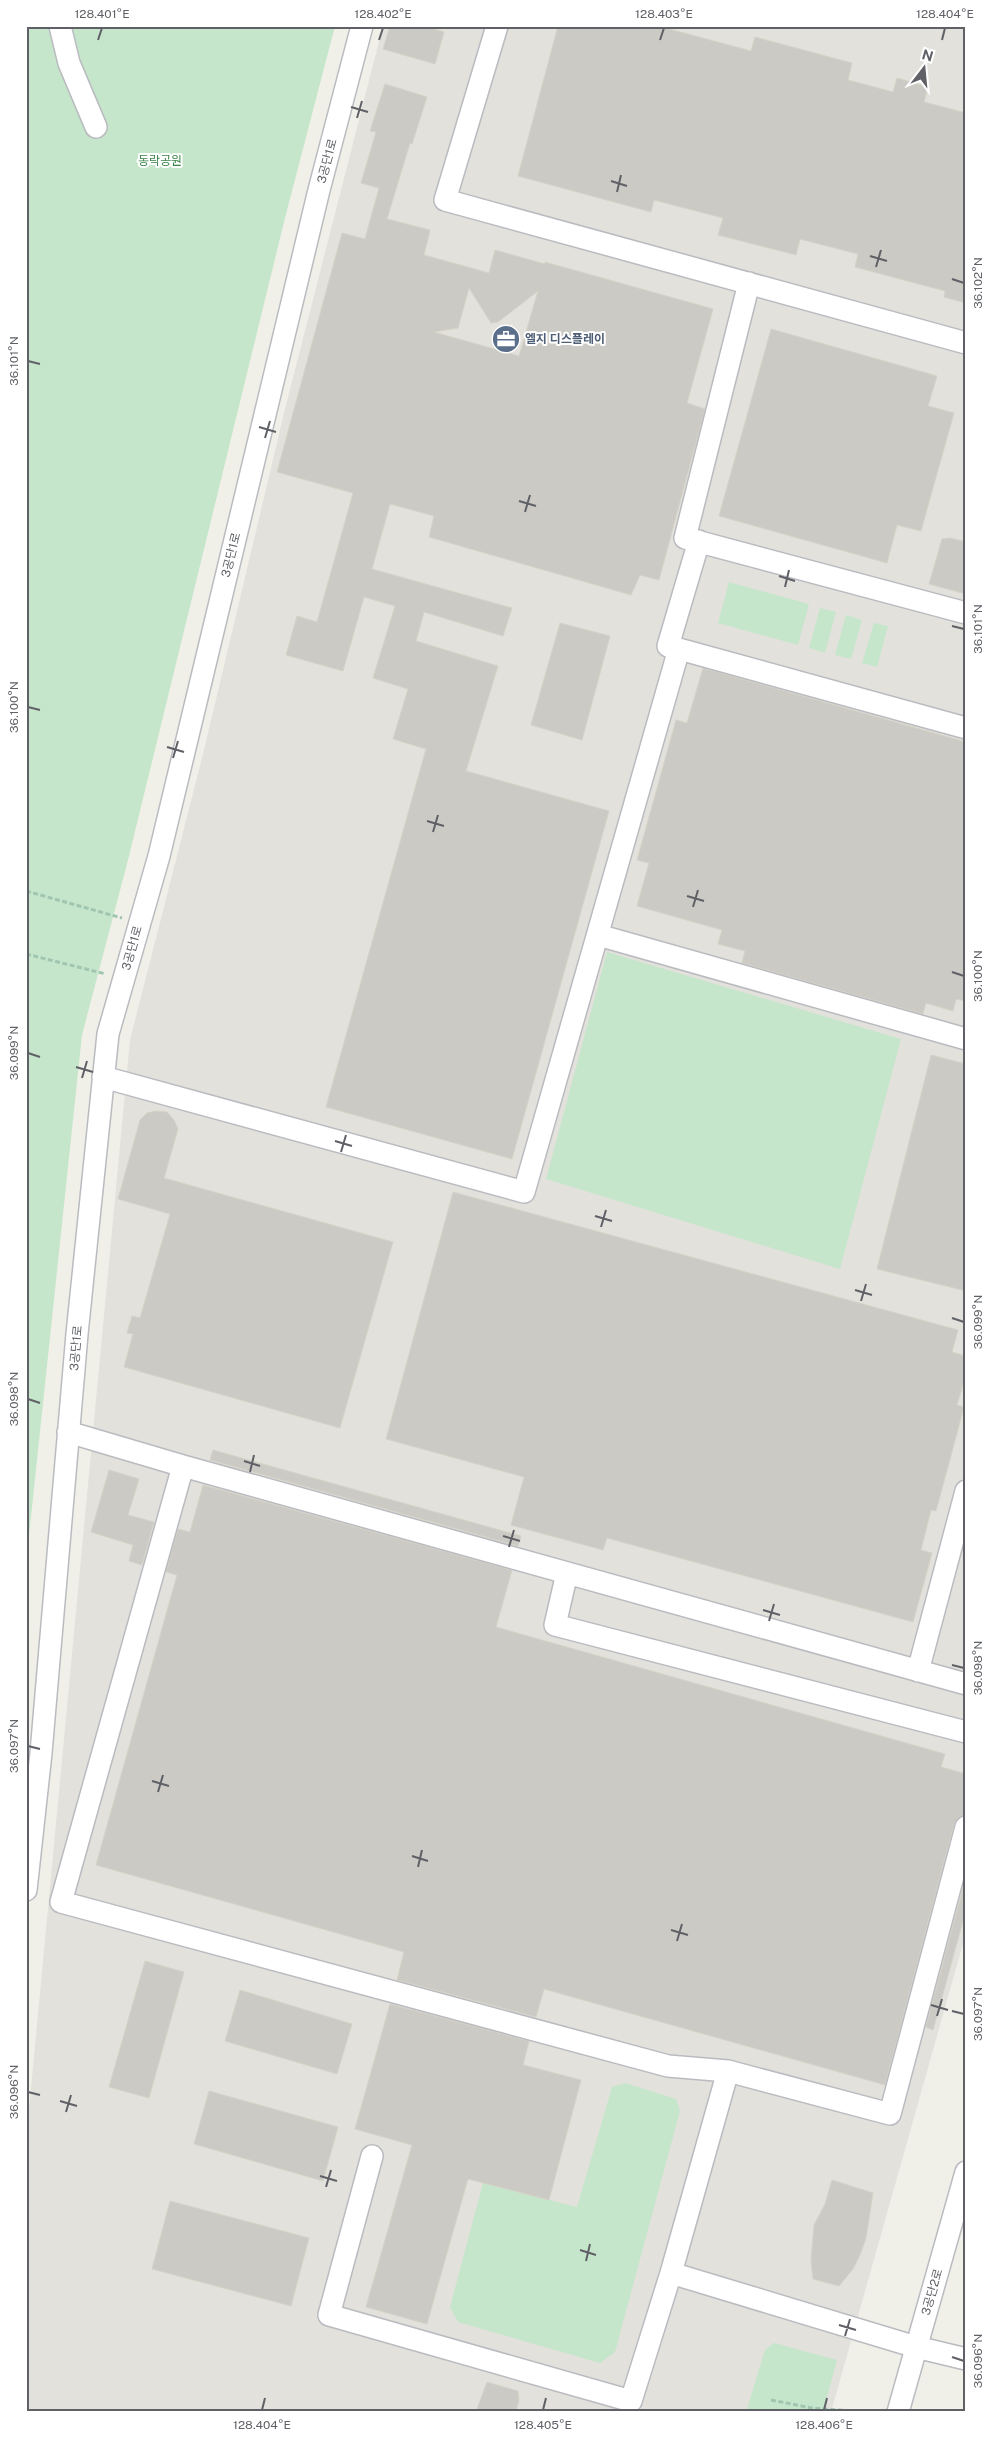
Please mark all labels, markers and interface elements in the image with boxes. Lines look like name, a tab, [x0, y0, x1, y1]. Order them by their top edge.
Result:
text: 128.401°E	[74, 7, 130, 21]
text: 128.402°E	[354, 7, 412, 21]
text: 128.403°E	[635, 7, 693, 21]
text: 128.404°E	[916, 7, 974, 21]
north arrow	[900, 42, 950, 92]
text: N	[920, 46, 935, 65]
street label: 3공단1로	[314, 137, 340, 185]
park label: 동락공원	[138, 154, 182, 168]
text: 36.102°N	[971, 257, 985, 309]
office icon: 엘지 디스플레이	[491, 324, 521, 354]
place label: 엘지 디스플레이	[525, 332, 605, 346]
text: 36.101°N	[7, 336, 21, 386]
street label: 3공단1로	[219, 531, 243, 579]
text: 36.101°N	[971, 604, 985, 654]
text: 36.100°N	[7, 681, 21, 733]
street label: 3공단1로	[119, 924, 145, 972]
text: 36.100°N	[971, 950, 985, 1002]
text: 36.099°N	[7, 1026, 21, 1080]
text: 36.099°N	[971, 1295, 985, 1349]
street label: 3공단1로	[67, 1325, 85, 1371]
text: 36.098°N	[7, 1372, 21, 1426]
text: 36.098°N	[971, 1641, 985, 1695]
text: 36.097°N	[7, 1719, 21, 1773]
text: 36.097°N	[971, 1987, 985, 2041]
text: 36.096°N	[7, 2065, 21, 2119]
street label: 3공단2로	[919, 2267, 945, 2317]
text: 36.096°N	[971, 2334, 985, 2388]
text: 128.404°E	[233, 2418, 291, 2432]
text: 128.405°E	[514, 2418, 572, 2432]
text: 128.406°E	[795, 2418, 853, 2432]

